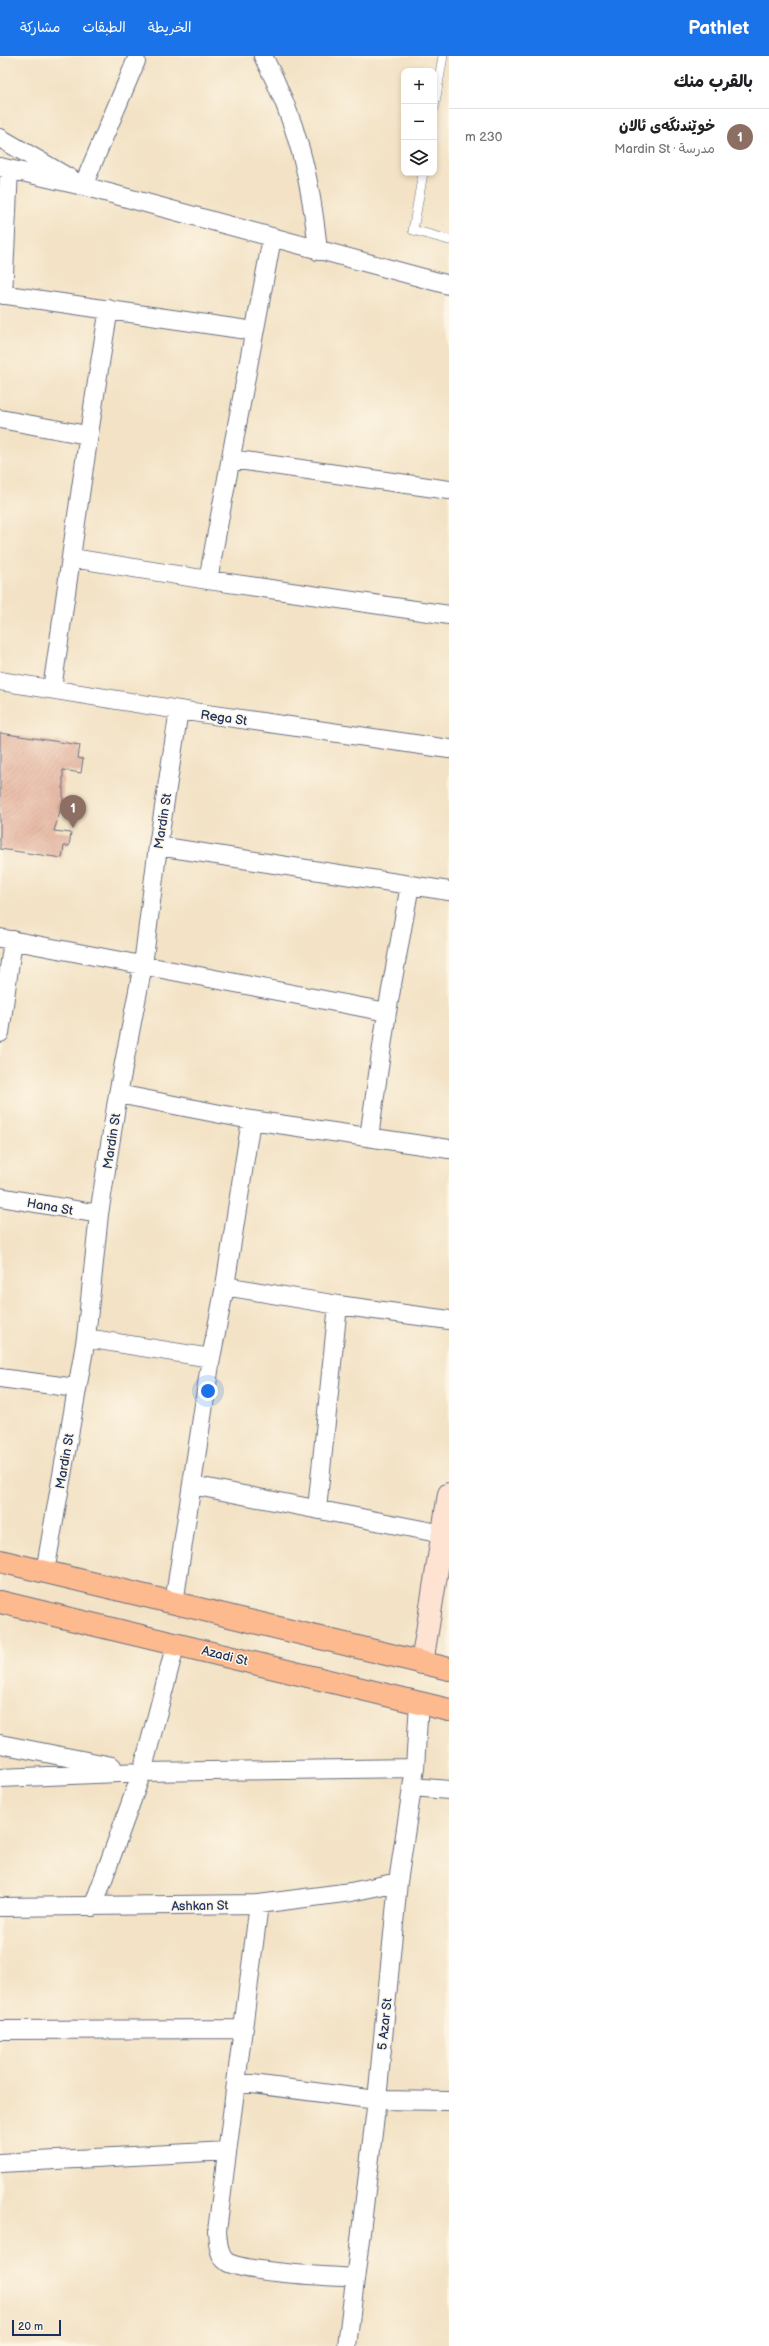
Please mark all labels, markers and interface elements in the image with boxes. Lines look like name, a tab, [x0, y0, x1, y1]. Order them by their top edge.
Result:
text: Pathlet	[688, 17, 749, 40]
text: مشاركة	[20, 19, 60, 36]
text: الطبقات	[82, 19, 126, 36]
text: الخريطة	[148, 19, 191, 36]
map controls	[401, 68, 437, 176]
button: +	[401, 68, 437, 104]
text: بالقرب منك	[674, 72, 753, 92]
button: −	[401, 104, 437, 140]
text: خوێندنگەی ئالان	[619, 117, 715, 136]
text: 230 m	[465, 129, 502, 145]
text: 1	[737, 129, 743, 145]
button: layers	[401, 140, 437, 176]
text: مدرسة · Mardin St	[614, 141, 715, 157]
street label: Rega St	[199, 707, 248, 729]
street label: Mardin St	[151, 792, 175, 850]
pin: 1	[60, 795, 86, 828]
street label: Mardin St	[100, 1112, 124, 1170]
street label: Hana St	[25, 1195, 74, 1219]
your location	[198, 1381, 218, 1401]
street label: Mardin St	[52, 1432, 78, 1490]
street label: Azadi St	[200, 1643, 249, 1669]
street label: Ashkan St	[171, 1898, 229, 1914]
street label: 5 Azar St	[374, 1997, 396, 2051]
scale bar	[12, 2318, 61, 2337]
text: 20 m	[18, 2320, 43, 2333]

